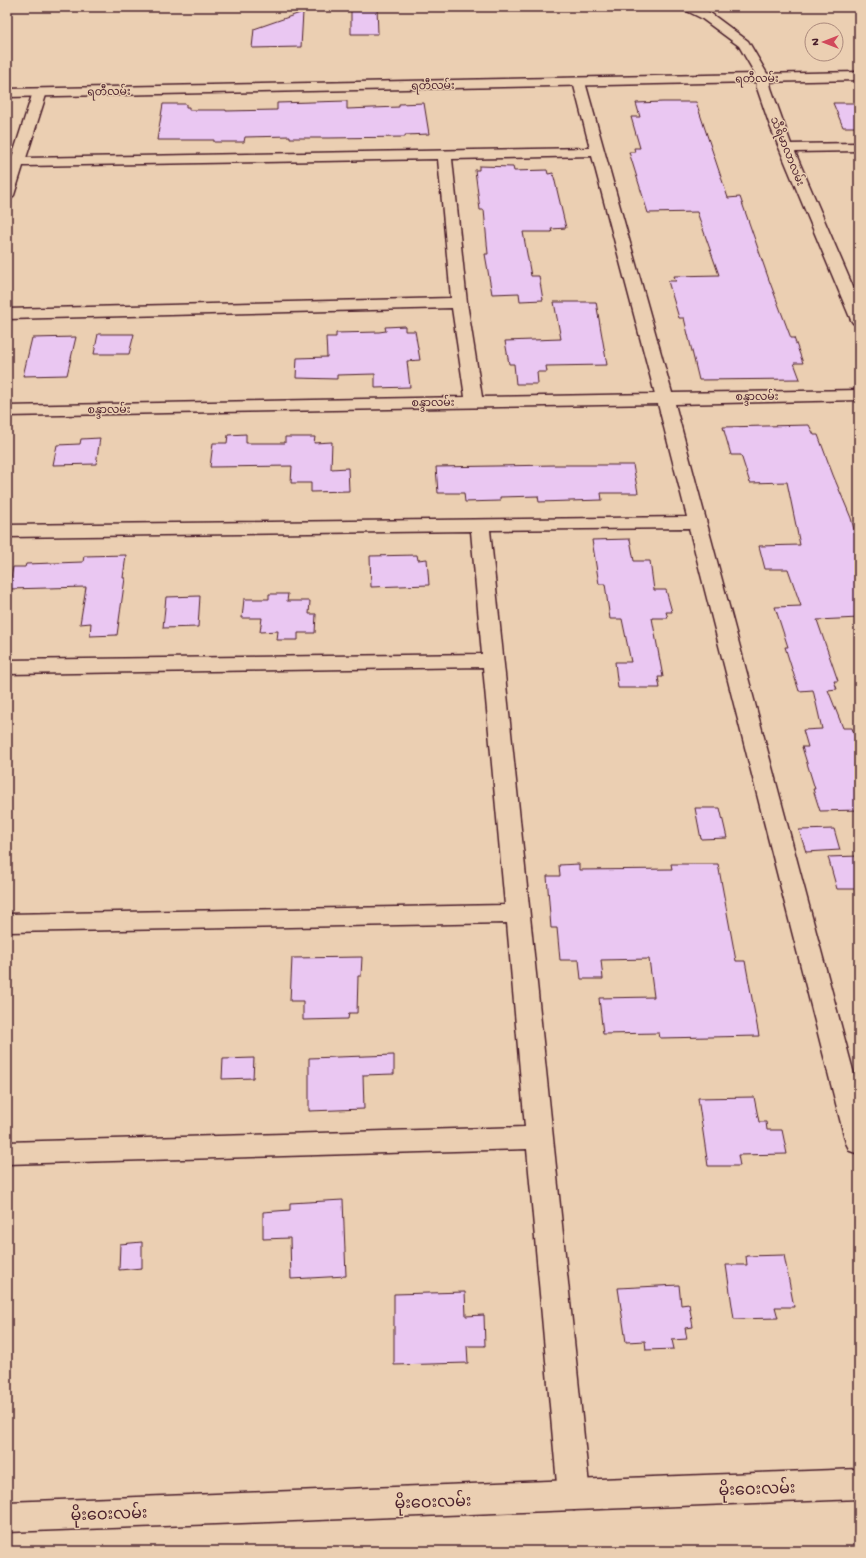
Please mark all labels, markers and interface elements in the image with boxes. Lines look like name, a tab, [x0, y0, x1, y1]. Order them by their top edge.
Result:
north arrow	[804, 22, 844, 62]
text: N	[810, 38, 822, 46]
street label: ရတီလမ်း	[735, 71, 779, 87]
street label: ရတီလမ်း	[411, 78, 455, 94]
street label: ရတီလမ်း	[87, 84, 131, 100]
street label: သီရိမာလာလမ်း	[766, 114, 808, 189]
street label: စန္ဒာလမ်း	[735, 389, 779, 406]
street label: စန္ဒာလမ်း	[411, 395, 455, 412]
street label: စန္ဒာလမ်း	[87, 402, 131, 419]
street label: မိုးဝေးလမ်း	[718, 1476, 796, 1504]
street label: မိုးဝေးလမ်း	[394, 1489, 472, 1517]
street label: မိုးဝေးလမ်း	[70, 1501, 148, 1529]

